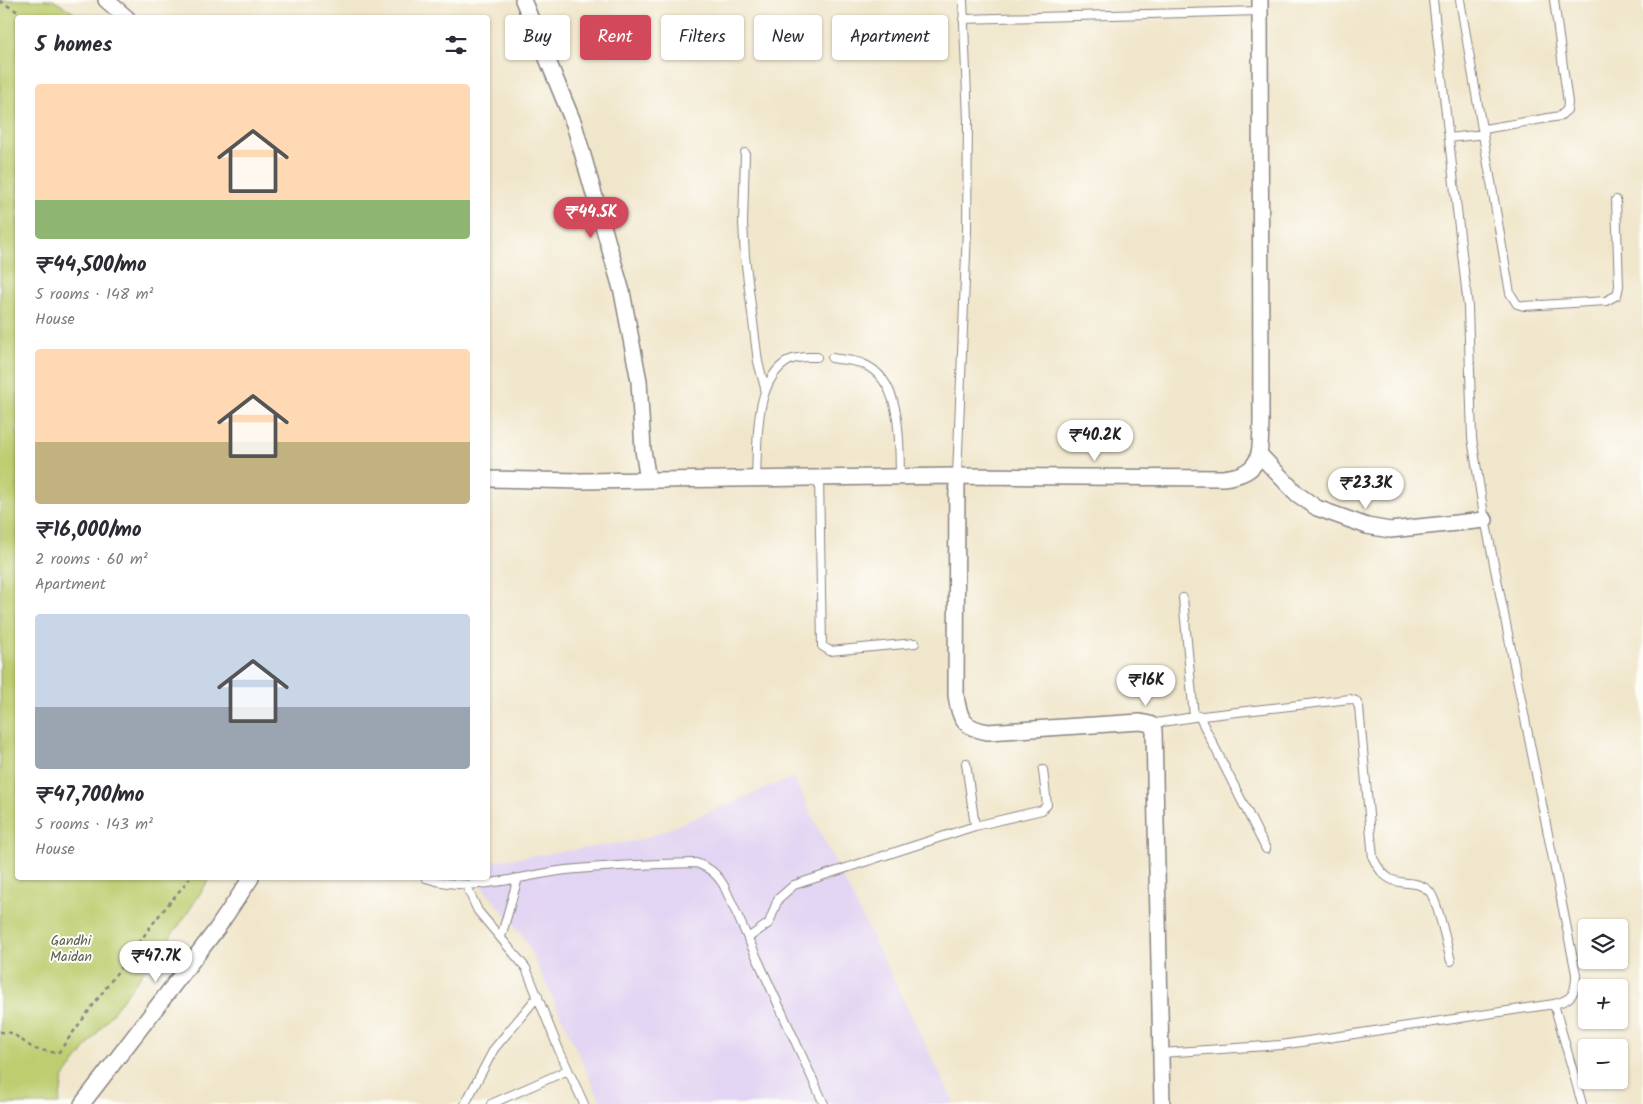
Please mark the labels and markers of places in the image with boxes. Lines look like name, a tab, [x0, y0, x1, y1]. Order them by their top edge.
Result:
pin: ₹44.5K	[550, 196, 632, 239]
pin: ₹40.2K	[1054, 420, 1136, 462]
pin: ₹23.3K	[1325, 468, 1407, 510]
pin: ₹16K	[1116, 664, 1176, 707]
pin: ₹47.7K	[115, 940, 197, 983]

